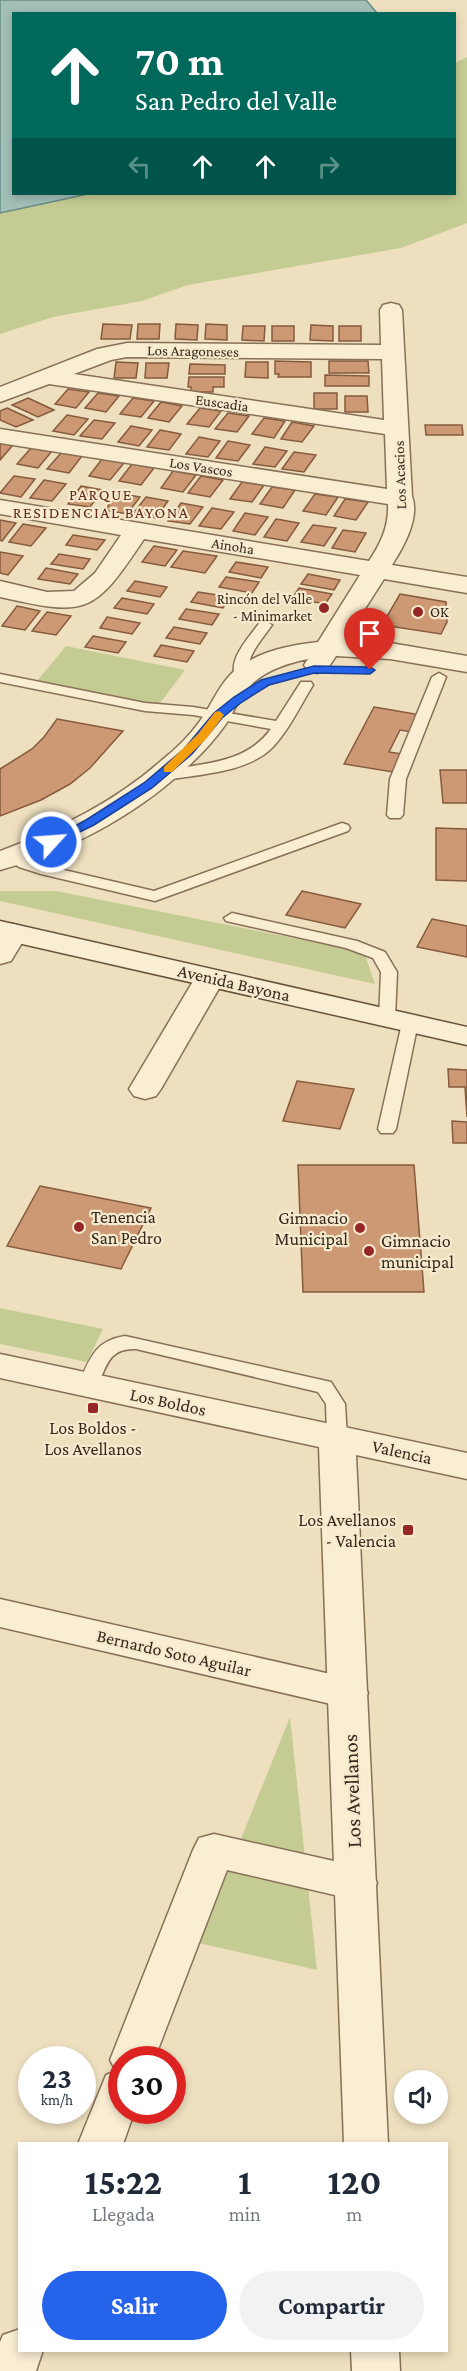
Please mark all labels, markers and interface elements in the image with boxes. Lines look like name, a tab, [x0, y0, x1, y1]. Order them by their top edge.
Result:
icon: ahead	[36, 36, 114, 114]
text: 70 m	[135, 37, 224, 84]
text: San Pedro del Valle	[135, 86, 337, 116]
icon: left	[123, 150, 156, 183]
icon: ahead	[186, 150, 219, 183]
icon: ahead	[249, 150, 282, 183]
icon: right	[312, 150, 345, 183]
street label: Los Aragoneses	[147, 342, 239, 361]
street label: Euscadia	[194, 391, 250, 415]
street label: Los Acacios	[391, 440, 409, 510]
street label: Los Vascos	[168, 454, 234, 480]
district label: PARQUE RESIDENCIAL BAYONA	[13, 486, 189, 521]
street label: Ainoha	[211, 535, 256, 557]
place label: Rincón del Valle - Minimarket	[217, 591, 313, 624]
marker: Rincón del Valle - Minimarket	[317, 601, 331, 615]
place label: OK	[430, 604, 449, 620]
marker: OK	[411, 605, 425, 619]
pin	[344, 608, 395, 670]
icon: arrive	[353, 617, 386, 650]
position arrow	[19, 810, 83, 874]
street label: Avenida Bayona	[176, 960, 292, 1006]
place label: Tenencia San Pedro	[91, 1207, 162, 1248]
place label: Gimnacio Municipal	[274, 1208, 348, 1249]
marker: Tenencia San Pedro	[72, 1220, 86, 1234]
marker: Gimnacio Municipal	[353, 1221, 367, 1235]
place label: Gimnacio municipal	[381, 1231, 454, 1272]
marker: Gimnacio municipal	[362, 1244, 376, 1258]
street label: Los Boldos	[128, 1384, 208, 1420]
marker: Los Boldos - Los Avellanos	[86, 1401, 100, 1415]
place label: Los Boldos - Los Avellanos	[44, 1418, 142, 1459]
street label: Valencia	[370, 1436, 434, 1468]
place label: Los Avellanos - Valencia	[298, 1510, 396, 1551]
marker: Los Avellanos - Valencia	[401, 1523, 415, 1537]
street label: Bernardo Soto Aguilar	[95, 1625, 254, 1681]
street label: Los Avellanos	[338, 1734, 366, 1848]
speed limit sign: 30	[108, 2046, 186, 2124]
text: 23	[42, 2061, 72, 2094]
map controls	[394, 2070, 448, 2124]
button: sound	[394, 2070, 448, 2124]
text: km/h	[41, 2092, 73, 2108]
text: 15:22	[85, 2162, 162, 2202]
text: 1	[238, 2162, 252, 2202]
text: 120	[328, 2162, 381, 2202]
text: Llegada	[92, 2203, 155, 2225]
text: min	[229, 2203, 261, 2225]
text: m	[346, 2203, 362, 2225]
button: Salir	[42, 2271, 227, 2340]
button: Compartir	[239, 2271, 424, 2340]

